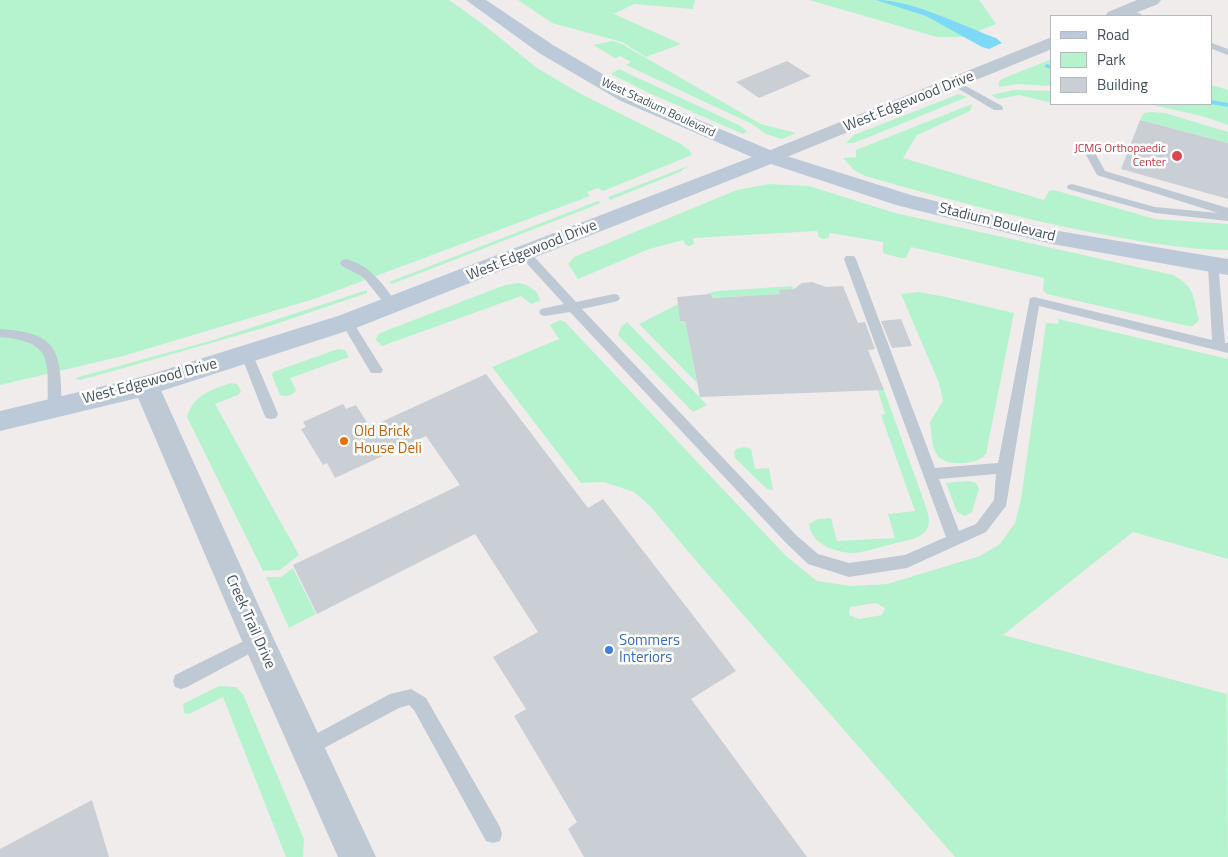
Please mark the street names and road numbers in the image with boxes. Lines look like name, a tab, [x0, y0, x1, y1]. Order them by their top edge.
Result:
street label: West Edgewood Drive	[841, 68, 977, 136]
street label: West Stadium Boulevard	[599, 75, 717, 141]
street label: Stadium Boulevard	[937, 200, 1057, 246]
street label: West Edgewood Drive	[464, 217, 600, 285]
street label: West Edgewood Drive	[81, 355, 219, 409]
street label: Creek Trail Drive	[221, 572, 279, 672]

